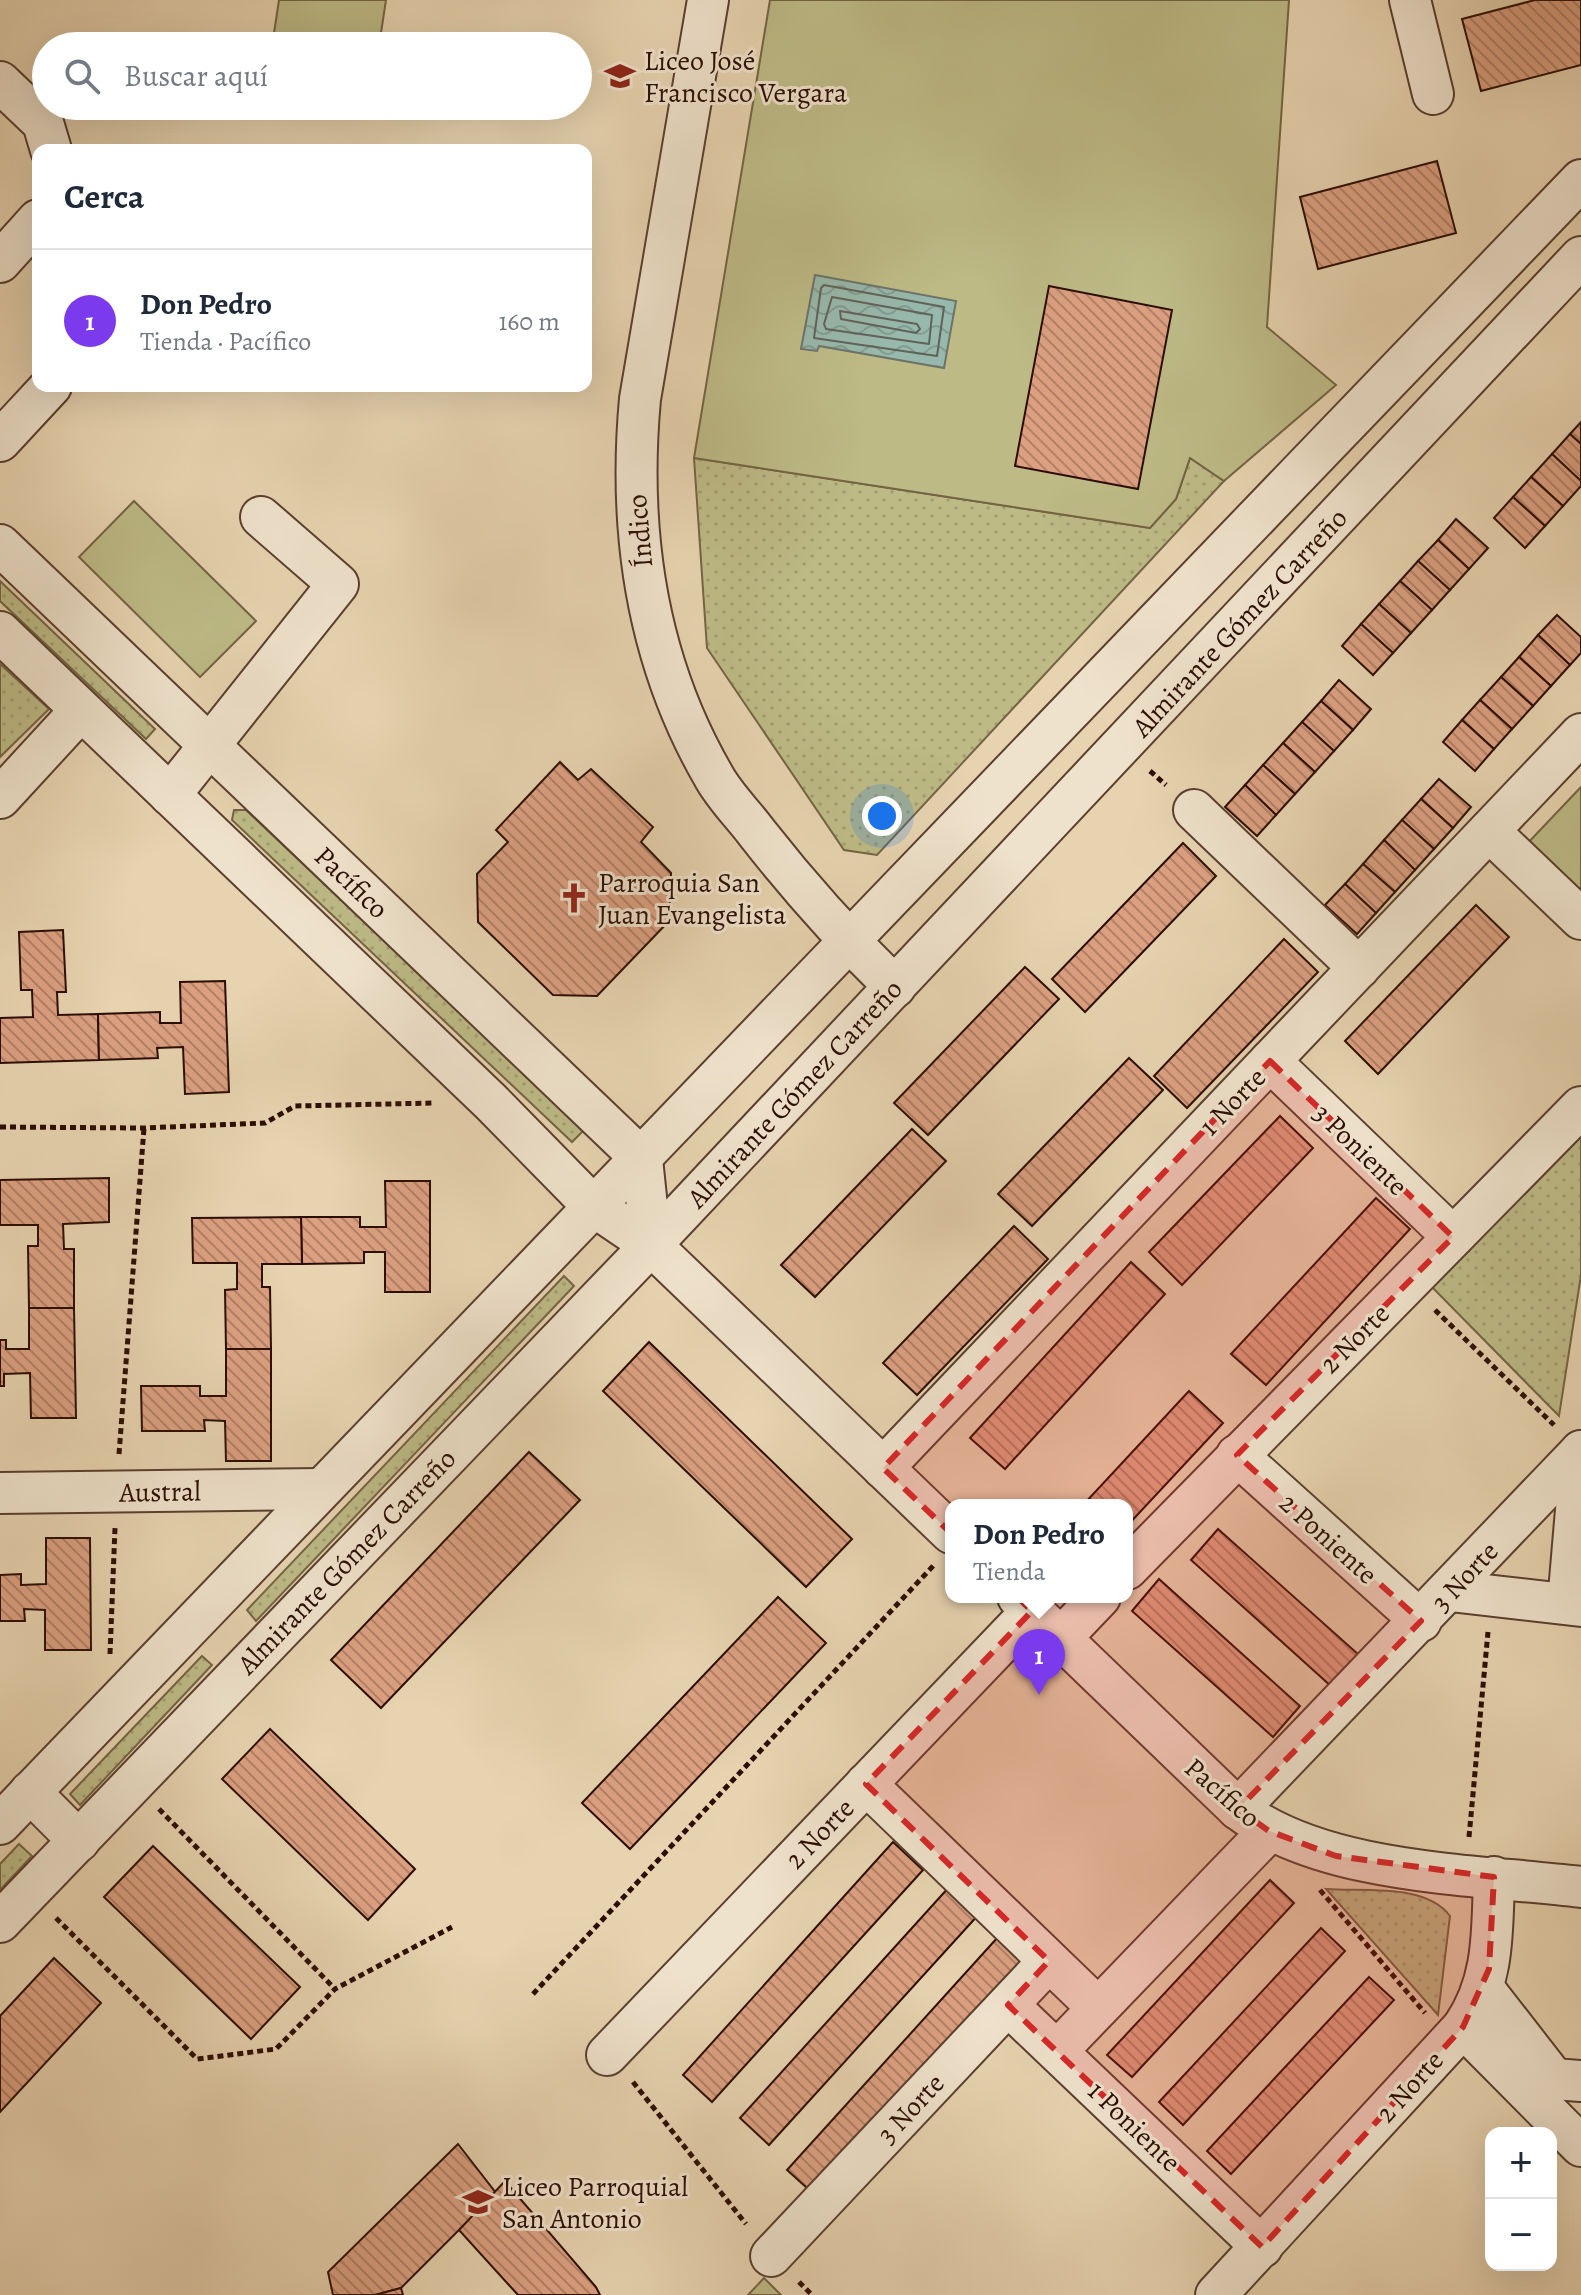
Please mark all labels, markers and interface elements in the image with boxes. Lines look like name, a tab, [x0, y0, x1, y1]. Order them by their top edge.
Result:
search box	[32, 32, 592, 120]
place label: Liceo José Francisco Vergara	[644, 42, 847, 112]
icon: search	[60, 54, 104, 98]
text: Buscar aquí	[124, 56, 268, 96]
school or university icon: Liceo José Francisco Vergara	[603, 59, 637, 93]
text: Cerca	[64, 173, 145, 220]
text: Don Pedro	[140, 284, 272, 324]
text: 1	[85, 304, 95, 339]
text: 160 m	[498, 304, 560, 339]
text: Tienda · Pacífico	[140, 324, 311, 359]
street label: Índico	[618, 493, 662, 569]
street label: Almirante Gómez Carreño	[1123, 500, 1356, 746]
your location	[862, 796, 902, 836]
street label: Pacífico	[306, 838, 397, 927]
place label: Parroquia San Juan Evangelista	[598, 864, 786, 934]
church icon: Parroquia San Juan Evangelista	[557, 881, 591, 915]
street label: Almirante Gómez Carreño	[678, 971, 911, 1217]
street label: 1 Norte	[1191, 1059, 1275, 1144]
street label: 3 Poniente	[1305, 1095, 1416, 1204]
street label: 2 Norte	[1311, 1295, 1398, 1382]
street label: Almirante Gómez Carreño	[228, 1440, 465, 1684]
street label: Austral	[118, 1472, 201, 1512]
street label: 2 Poniente	[1271, 1485, 1386, 1593]
popup	[945, 1499, 1133, 1603]
text: Don Pedro	[973, 1514, 1105, 1554]
street label: 3 Norte	[1422, 1533, 1507, 1620]
text: Tienda	[973, 1554, 1046, 1589]
pin: 1	[1013, 1629, 1065, 1695]
street label: Pacífico	[1176, 1749, 1269, 1836]
street label: 2 Norte	[777, 1790, 863, 1877]
street label: 2 Norte	[1367, 2042, 1452, 2131]
street label: 3 Norte	[868, 2065, 953, 2152]
street label: 1 Poniente	[1079, 2073, 1189, 2181]
map controls	[1485, 2127, 1557, 2271]
button: +	[1485, 2127, 1557, 2199]
place label: Liceo Parroquial San Antonio	[502, 2168, 688, 2238]
school or university icon: Liceo Parroquial San Antonio	[461, 2185, 495, 2219]
button: −	[1485, 2199, 1557, 2271]

